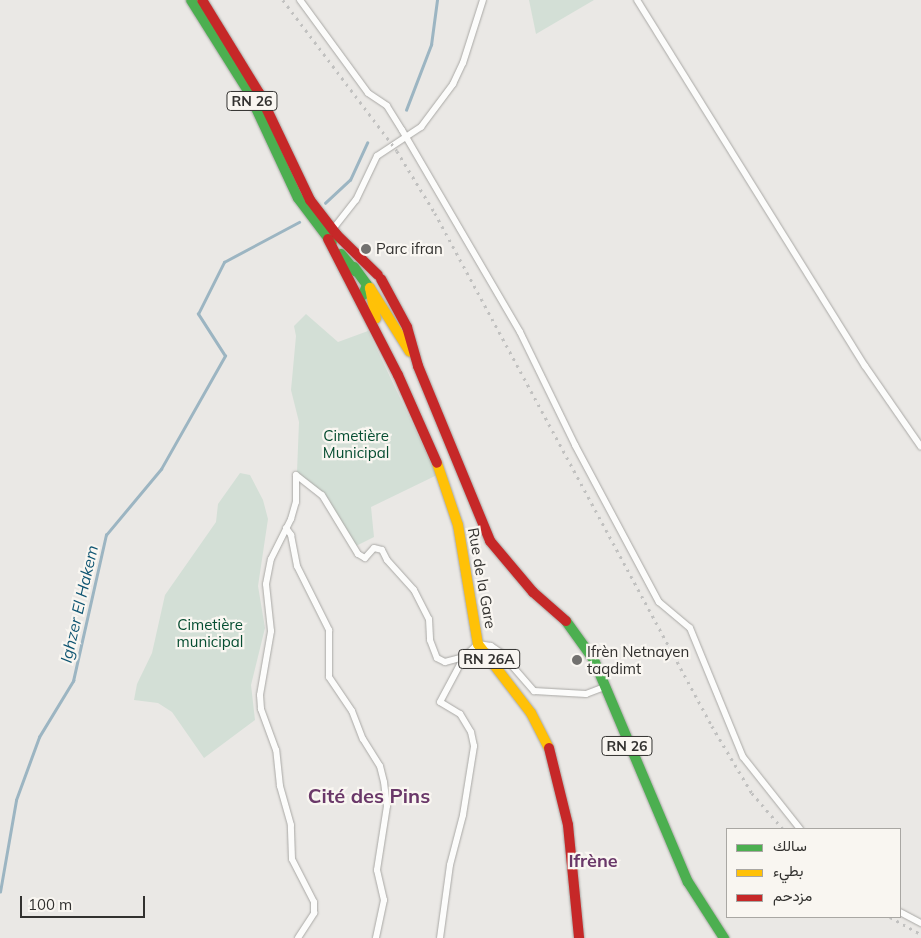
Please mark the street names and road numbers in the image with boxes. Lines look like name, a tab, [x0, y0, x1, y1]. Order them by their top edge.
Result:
road number: RN 26	[226, 90, 278, 112]
street label: Rue de la Gare	[464, 526, 500, 630]
road number: RN 26A	[458, 648, 520, 671]
road number: RN 26	[601, 734, 653, 758]

